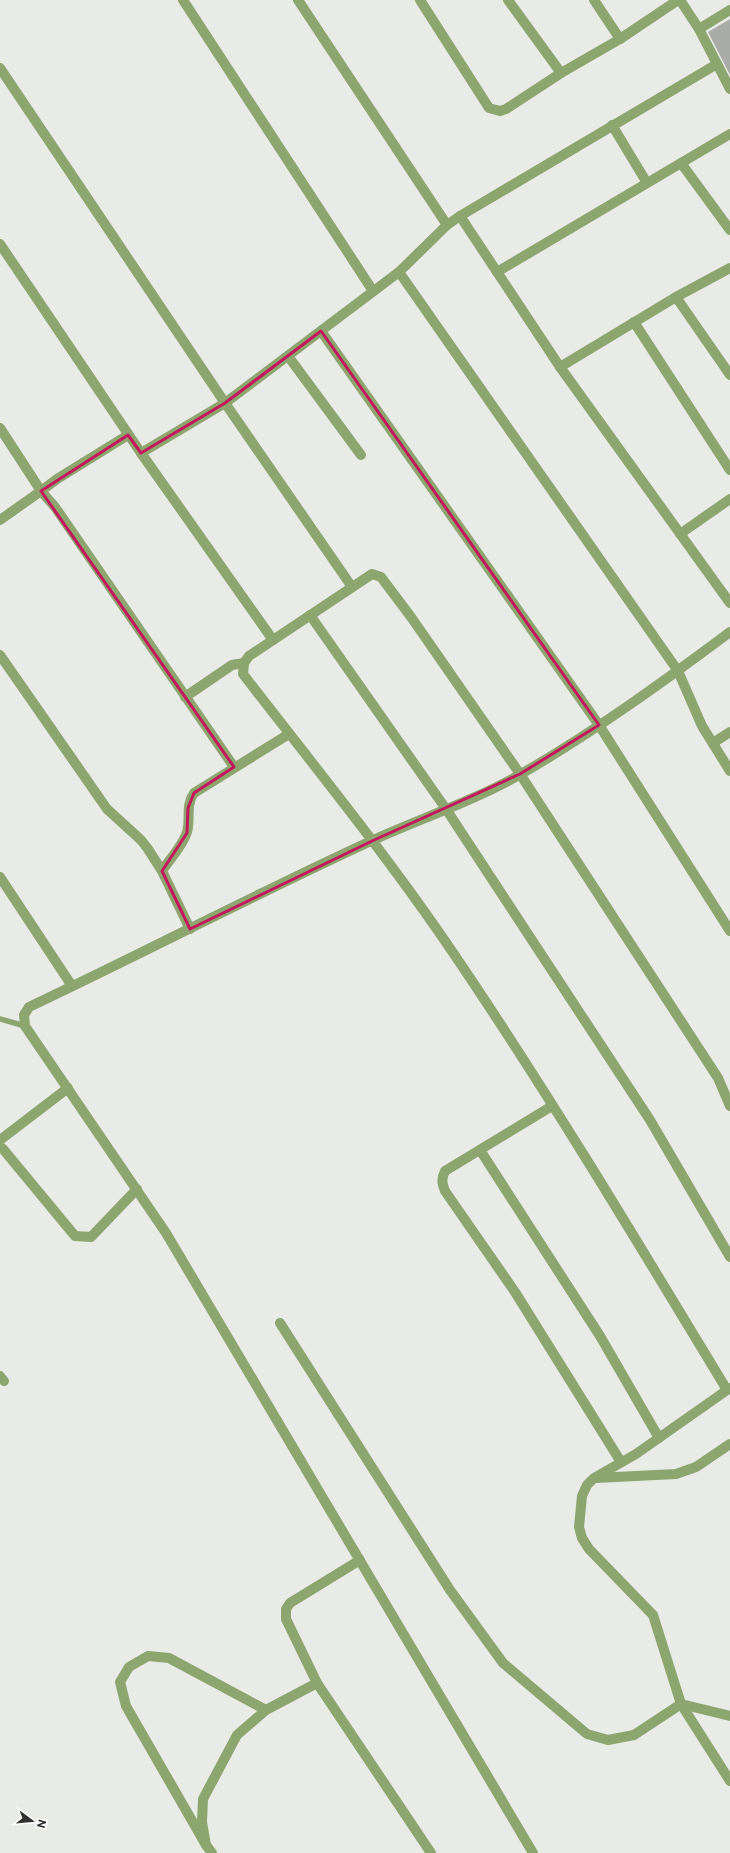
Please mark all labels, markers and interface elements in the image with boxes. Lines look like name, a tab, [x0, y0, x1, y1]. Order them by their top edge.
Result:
north arrow	[12, 1801, 52, 1841]
text: N	[35, 1818, 49, 1830]

